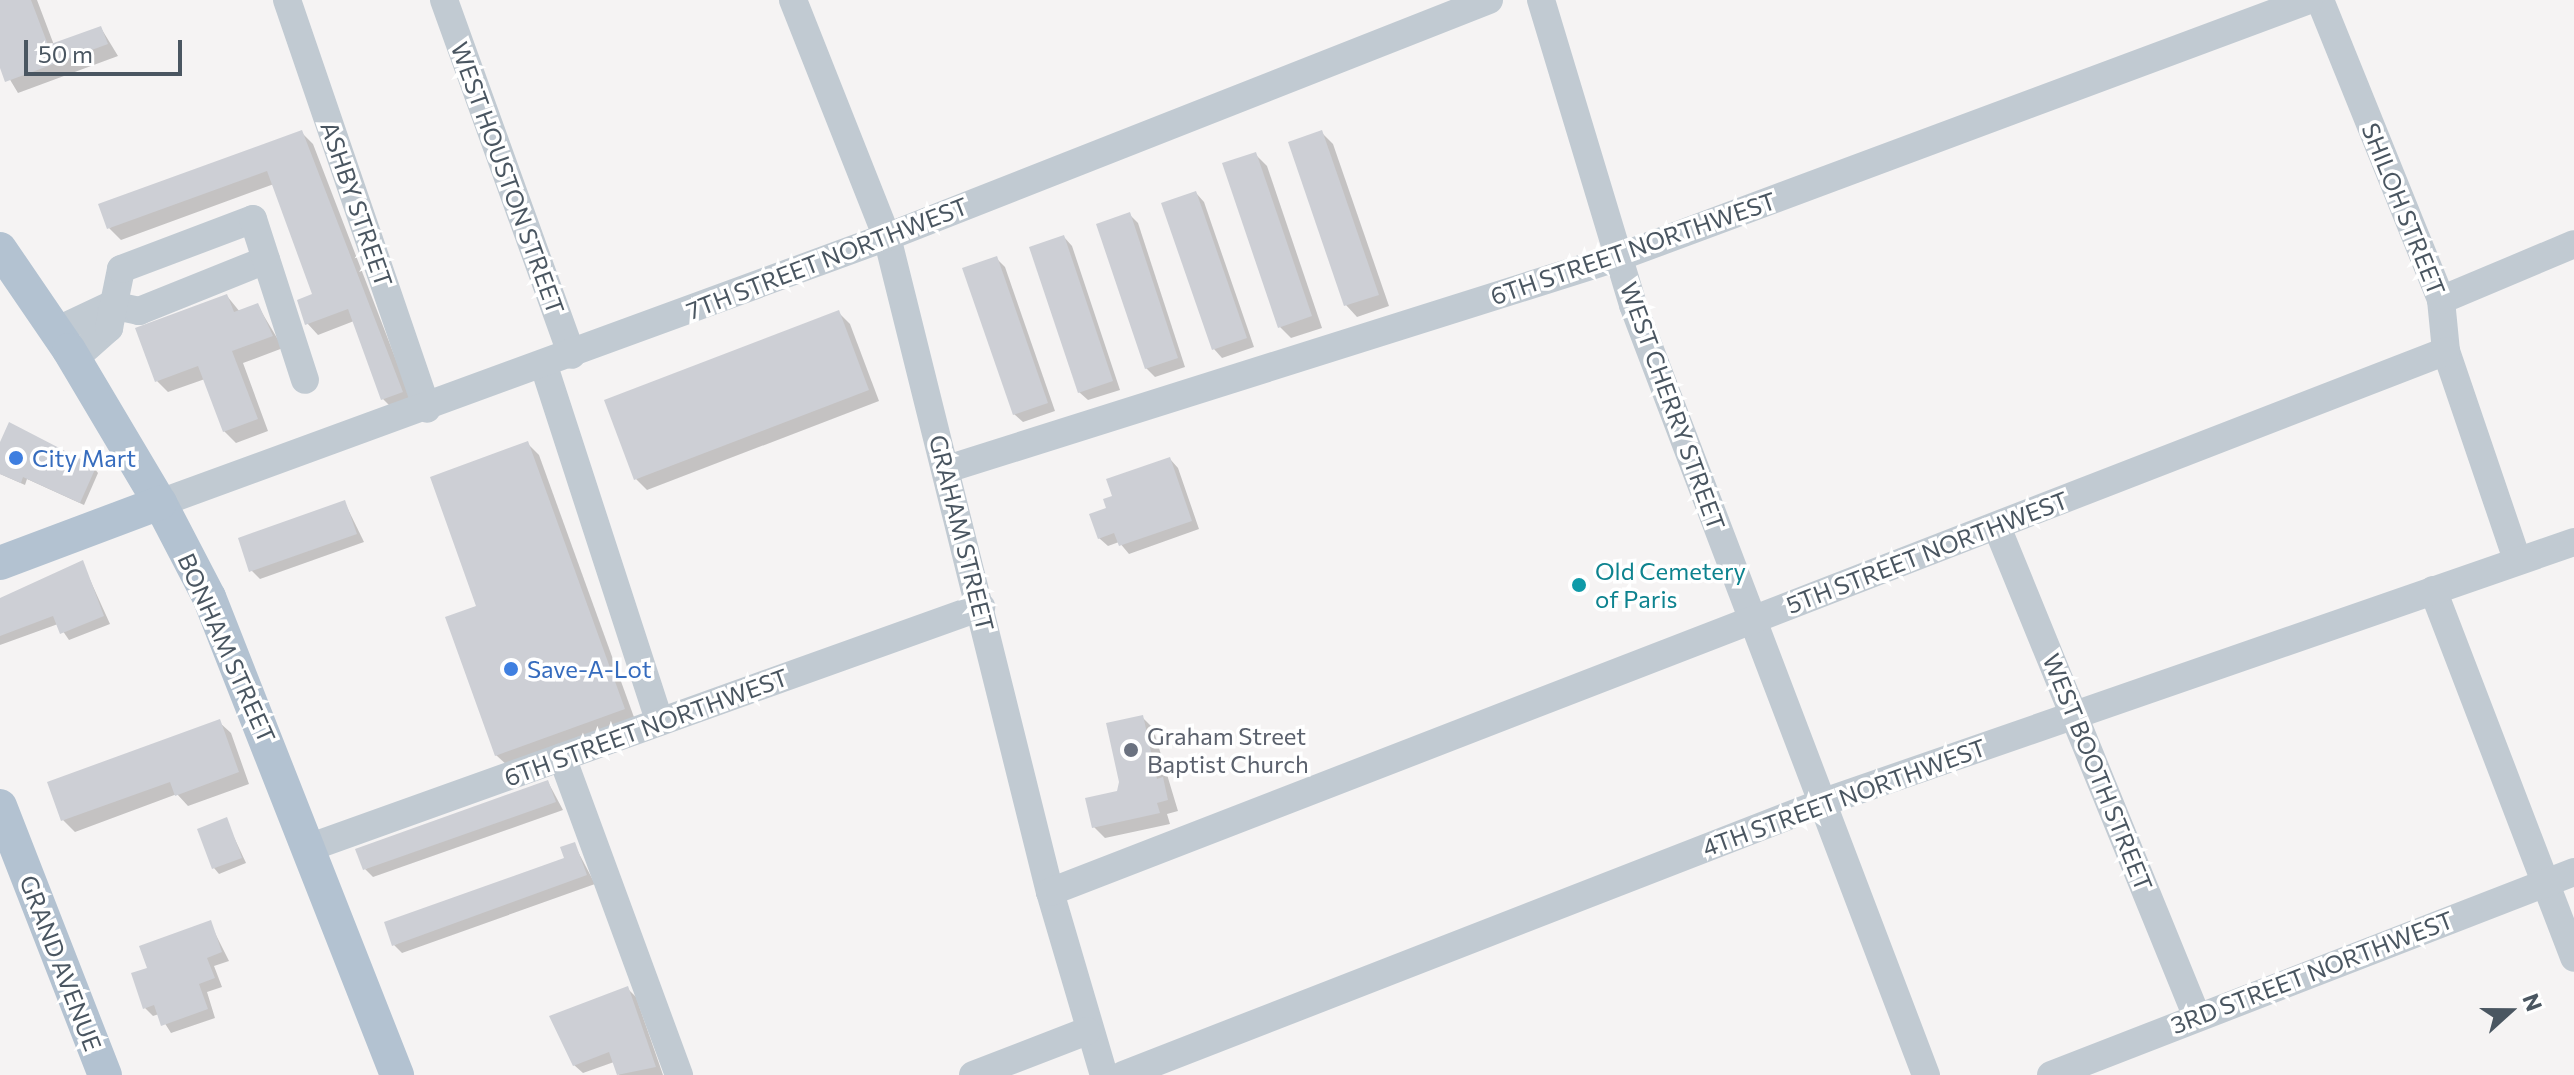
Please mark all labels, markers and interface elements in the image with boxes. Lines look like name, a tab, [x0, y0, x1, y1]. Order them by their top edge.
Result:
scale bar	[28, 24, 186, 74]
street label: WEST HOUSTON STREET	[445, 38, 571, 318]
text: 50 m	[38, 39, 93, 68]
street label: ASHBY STREET	[315, 117, 399, 291]
street label: SHILOH STREET	[2356, 119, 2452, 299]
street label: 6TH STREET NORTHWEST	[1487, 186, 1779, 310]
street label: 7TH STREET NORTHWEST	[682, 191, 972, 325]
street label: WEST CHERRY STREET	[1615, 278, 1731, 534]
street label: GRAHAM STREET	[924, 432, 1000, 634]
place label: City Mart	[32, 444, 136, 472]
marker: City Mart	[7, 449, 25, 467]
street label: 5TH STREET NORTHWEST	[1782, 485, 2072, 619]
street label: BONHAM STREET	[172, 549, 282, 747]
place label: Old Cemetery of Paris	[1595, 557, 1746, 613]
marker: Old Cemetery of Paris	[1570, 576, 1588, 594]
street label: WEST BOOTH STREET	[2037, 649, 2159, 895]
place label: Save-A-Lot	[527, 655, 652, 683]
marker: Save-A-Lot	[502, 660, 520, 678]
street label: 6TH STREET NORTHWEST	[500, 662, 792, 792]
place label: Graham Street Baptist Church	[1147, 722, 1309, 778]
street label: 4TH STREET NORTHWEST	[1698, 732, 1990, 862]
marker: Graham Street Baptist Church	[1122, 741, 1140, 759]
street label: GRAND AVENUE	[14, 871, 108, 1055]
street label: 3RD STREET NORTHWEST	[2167, 905, 2457, 1039]
north arrow	[2470, 971, 2550, 1051]
text: N	[2517, 990, 2548, 1015]

